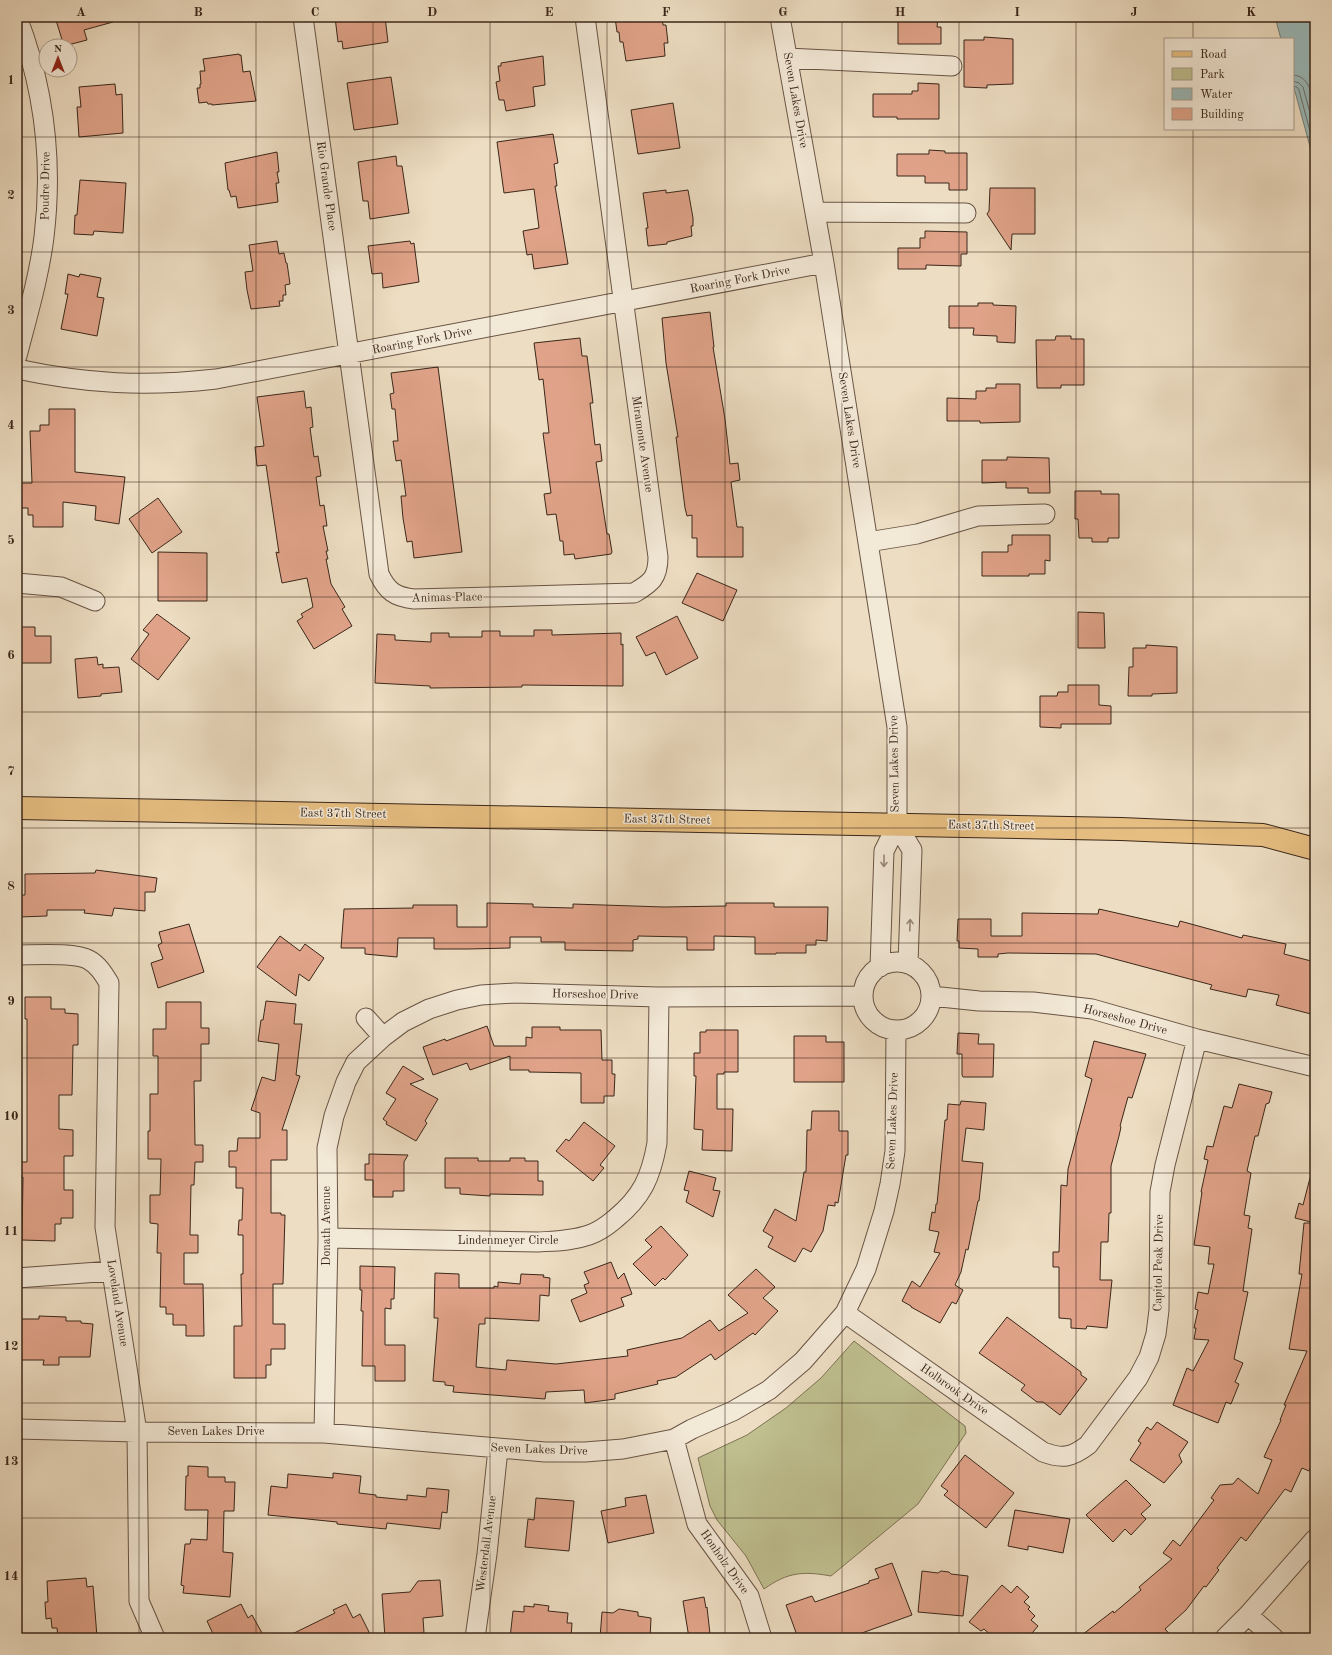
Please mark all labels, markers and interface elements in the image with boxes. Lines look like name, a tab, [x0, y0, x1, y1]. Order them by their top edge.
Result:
text: A	[76, 6, 86, 19]
text: B	[193, 6, 203, 19]
text: C	[311, 6, 319, 19]
text: D	[427, 6, 437, 19]
text: E	[545, 6, 554, 19]
text: F	[662, 6, 671, 19]
text: G	[778, 6, 788, 19]
text: H	[895, 6, 906, 19]
text: I	[1014, 6, 1020, 19]
text: J	[1130, 6, 1138, 19]
text: K	[1246, 6, 1256, 19]
north arrow	[38, 38, 78, 78]
legend	[1164, 38, 1294, 130]
text: N	[54, 44, 63, 55]
text: Road	[1200, 49, 1227, 61]
street label: Seven Lakes Drive	[781, 51, 809, 149]
text: Park	[1200, 69, 1225, 81]
text: 1	[7, 74, 15, 87]
text: Water	[1200, 89, 1233, 101]
text: Building	[1200, 109, 1244, 121]
street label: Rio Grande Place	[314, 140, 338, 232]
street label: Poudre Drive	[39, 151, 53, 220]
text: 2	[7, 189, 15, 202]
street label: Roaring Fork Drive	[689, 264, 791, 296]
text: 3	[7, 304, 15, 317]
street label: Roaring Fork Drive	[371, 325, 473, 357]
street label: Seven Lakes Drive	[835, 371, 863, 469]
street label: Miramonte Avenue	[629, 395, 655, 493]
text: 4	[7, 419, 15, 432]
text: 5	[7, 534, 15, 547]
street label: Animas Place	[411, 591, 483, 605]
text: 6	[7, 649, 15, 662]
street label: Seven Lakes Drive	[888, 715, 902, 813]
text: 7	[7, 765, 15, 778]
street label: East 37th Street	[300, 807, 386, 821]
street label: East 37th Street	[624, 813, 710, 827]
street label: East 37th Street	[948, 819, 1034, 833]
one-way arrow	[880, 854, 888, 867]
text: 8	[7, 880, 15, 893]
one-way arrow	[906, 919, 913, 932]
street label: Horseshoe Drive	[552, 988, 639, 1002]
text: 9	[7, 995, 15, 1008]
street label: Horseshoe Drive	[1082, 1003, 1169, 1037]
street label: Seven Lakes Drive	[885, 1072, 901, 1170]
text: 10	[3, 1110, 19, 1123]
street label: Donath Avenue	[321, 1186, 333, 1266]
street label: Capitol Peak Drive	[1152, 1214, 1166, 1312]
text: 11	[3, 1225, 19, 1238]
street label: Lindenmeyer Circle	[458, 1235, 559, 1247]
street label: Loveland Avenue	[104, 1259, 130, 1348]
text: 12	[3, 1340, 19, 1353]
street label: Holbrook Drive	[918, 1362, 991, 1418]
street label: Seven Lakes Drive	[167, 1426, 265, 1438]
street label: Seven Lakes Drive	[490, 1442, 588, 1458]
text: 13	[3, 1455, 19, 1468]
street label: Westerdall Avenue	[475, 1495, 499, 1593]
street label: Honholz Drive	[698, 1528, 751, 1597]
text: 14	[3, 1570, 19, 1583]

